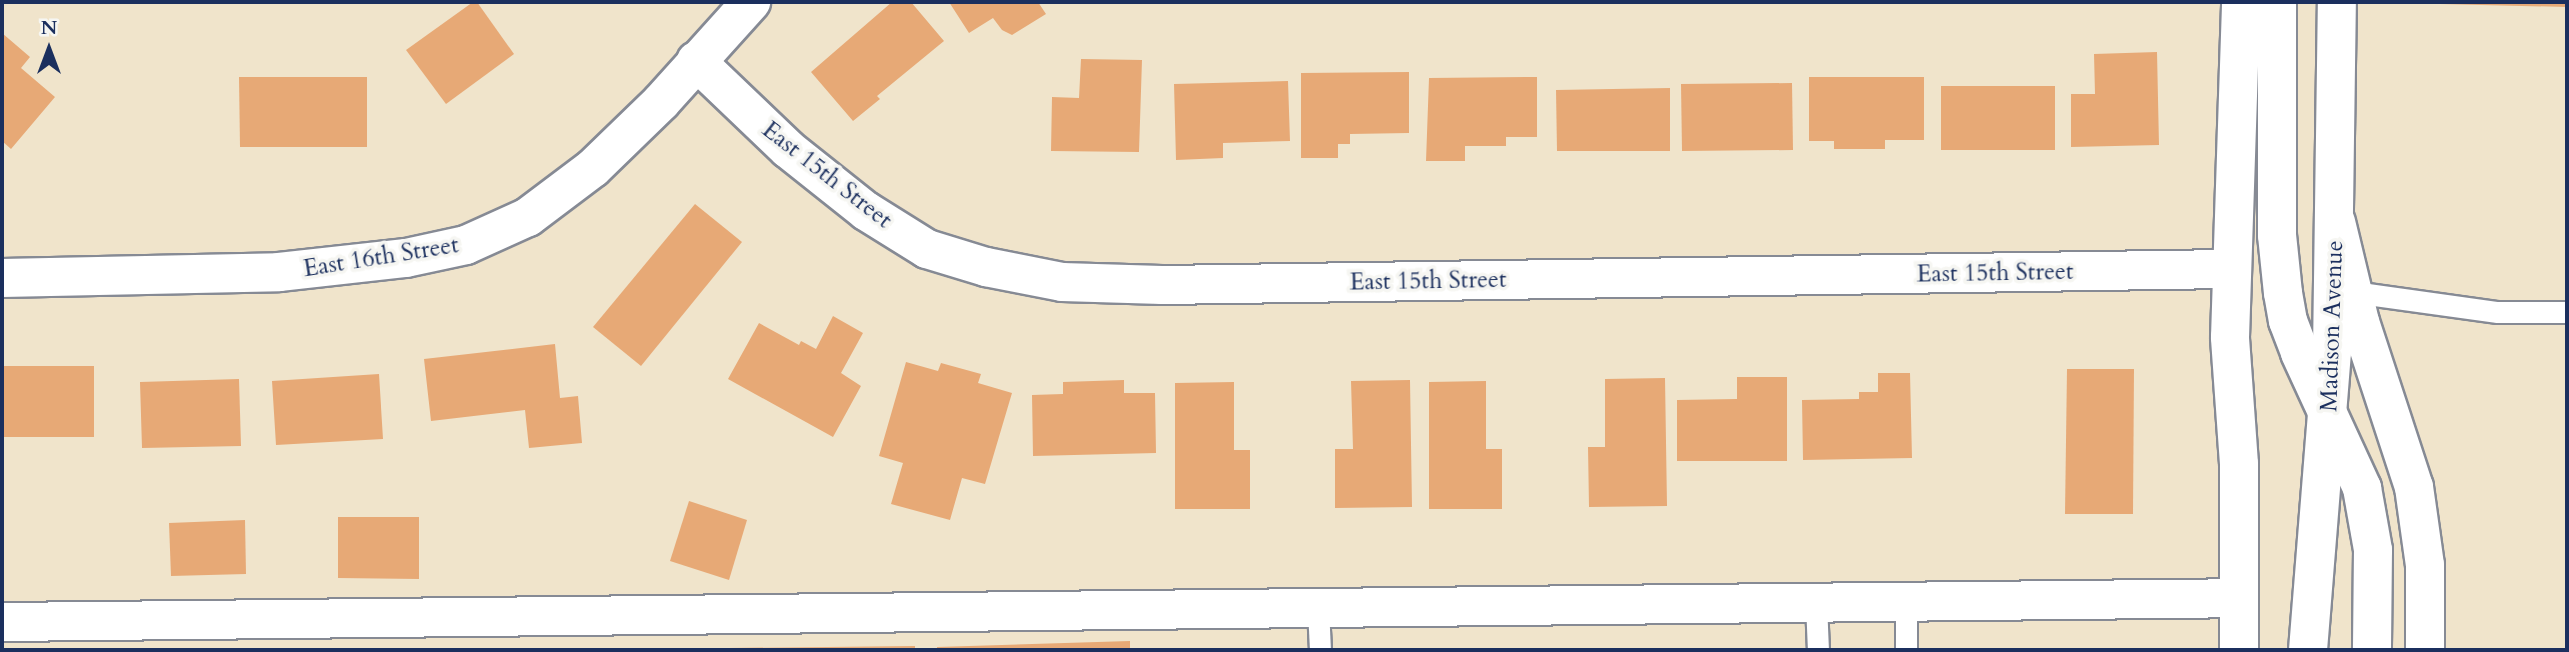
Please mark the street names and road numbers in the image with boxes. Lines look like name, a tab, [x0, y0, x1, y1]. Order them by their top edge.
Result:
street label: East 15th Street	[756, 115, 898, 235]
street label: East 16th Street	[301, 231, 461, 283]
street label: Madison Avenue	[2315, 240, 2349, 412]
street label: East 15th Street	[1916, 257, 2074, 289]
street label: East 15th Street	[1349, 265, 1507, 297]

